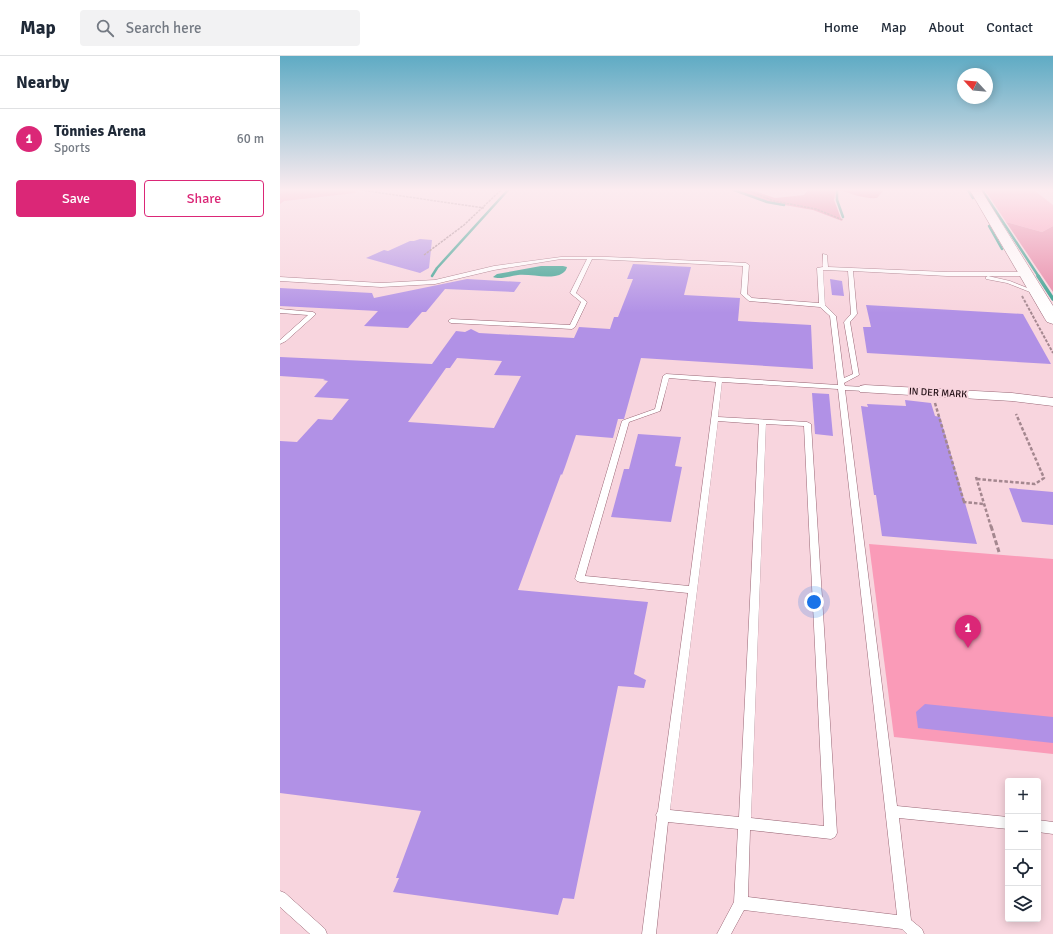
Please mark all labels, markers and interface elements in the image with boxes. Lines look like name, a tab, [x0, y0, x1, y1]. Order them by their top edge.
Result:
search box	[80, 10, 360, 46]
text: Map	[20, 16, 56, 40]
icon: search	[94, 17, 116, 39]
text: Search here	[126, 19, 201, 37]
text: Home	[824, 19, 859, 36]
text: Map	[881, 19, 906, 36]
text: About	[928, 19, 964, 36]
text: Contact	[986, 19, 1033, 36]
north arrow	[957, 68, 993, 104]
text: Nearby	[16, 72, 69, 93]
text: Tönnies Arena	[54, 122, 146, 140]
text: 1	[25, 131, 33, 147]
text: 60 m	[237, 131, 264, 147]
text: Sports	[54, 140, 90, 156]
button: Save	[16, 180, 136, 217]
button: Share	[144, 180, 264, 217]
street label: IN DER MARK	[909, 385, 968, 401]
your location	[804, 592, 824, 612]
pin: 1	[955, 615, 981, 648]
map controls	[1005, 778, 1041, 922]
button: +	[1005, 778, 1041, 814]
button: −	[1005, 814, 1041, 850]
button: locate	[1005, 850, 1041, 886]
button: layers	[1005, 886, 1041, 922]

